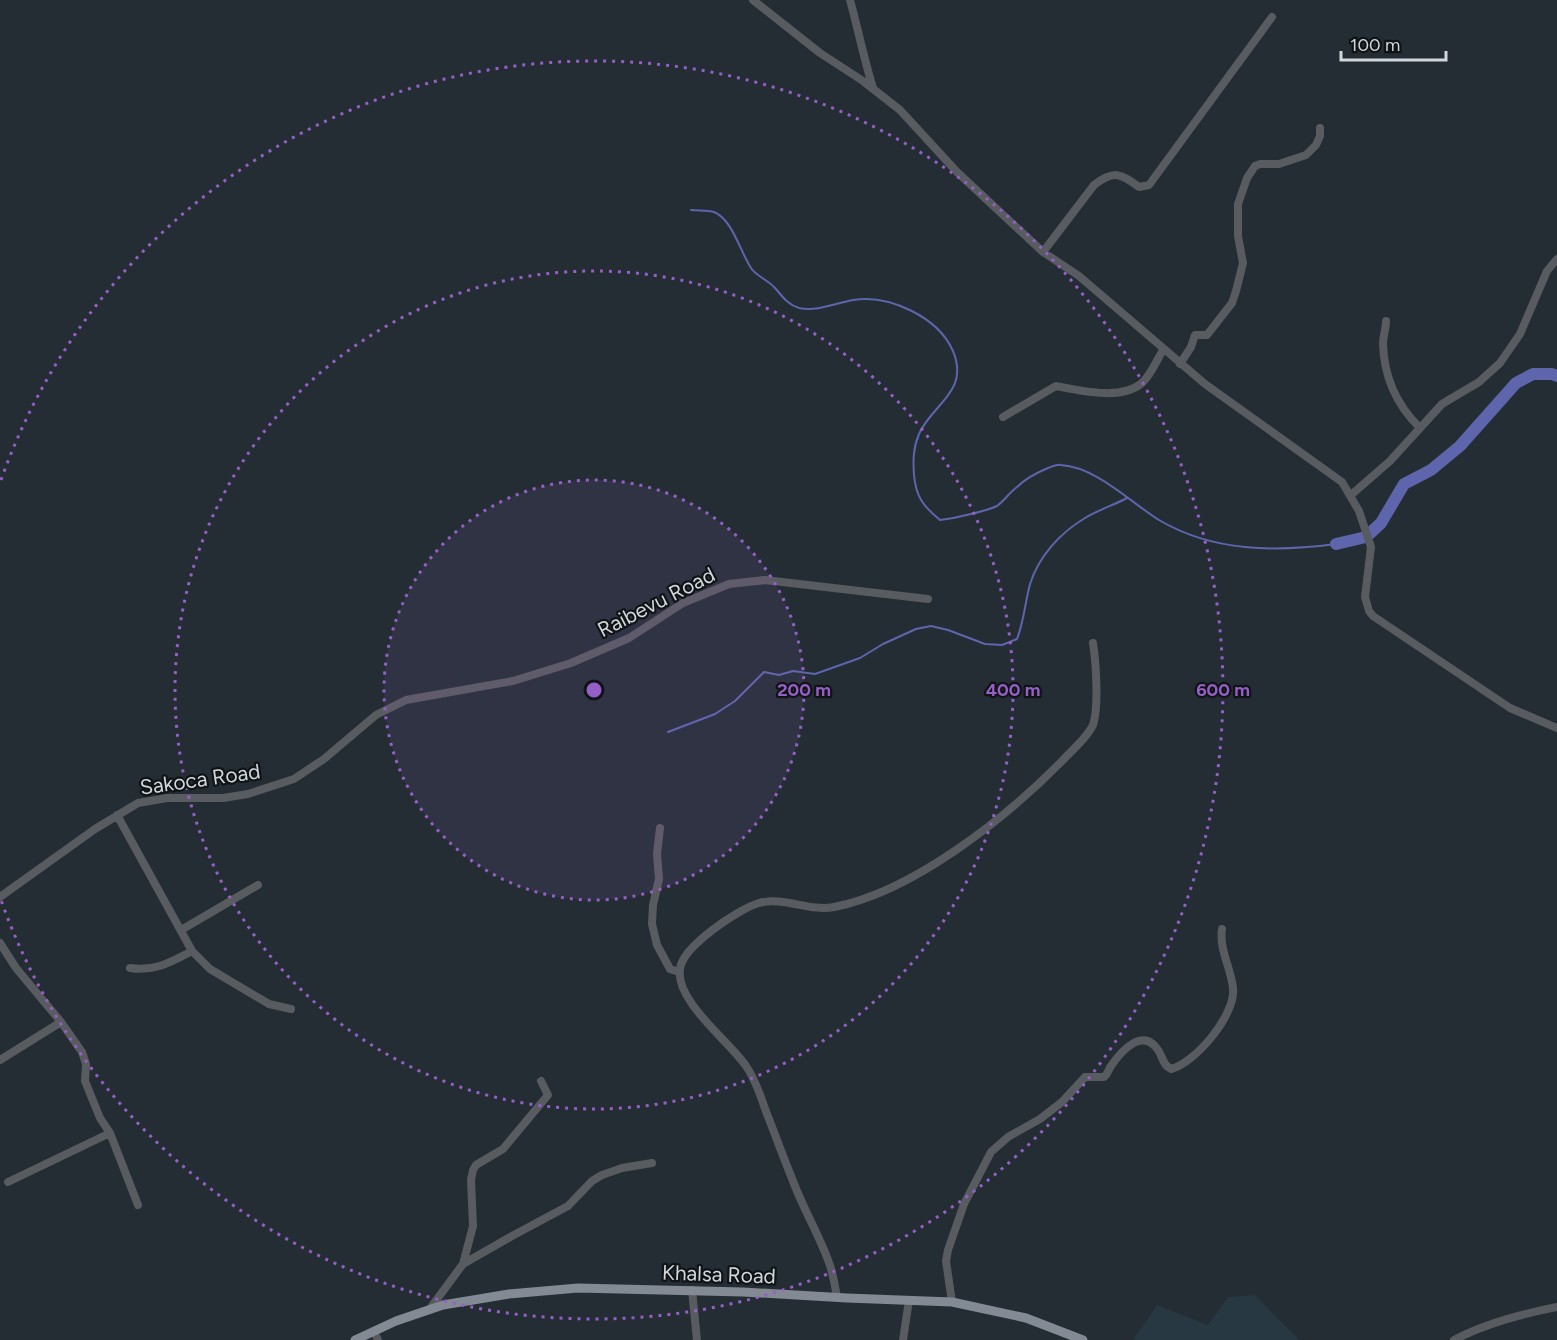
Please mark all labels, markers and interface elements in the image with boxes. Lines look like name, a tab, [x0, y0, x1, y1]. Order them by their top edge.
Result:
scale bar	[1341, 24, 1446, 62]
text: 100 m	[1350, 34, 1400, 56]
street label: Raibevu Road	[593, 562, 719, 642]
text: 200 m	[777, 679, 831, 701]
text: 400 m	[986, 679, 1040, 701]
text: 600 m	[1196, 679, 1250, 701]
centre of rings	[584, 680, 604, 700]
street label: Sakoca Road	[138, 758, 262, 800]
street label: Khalsa Road	[662, 1260, 776, 1288]

